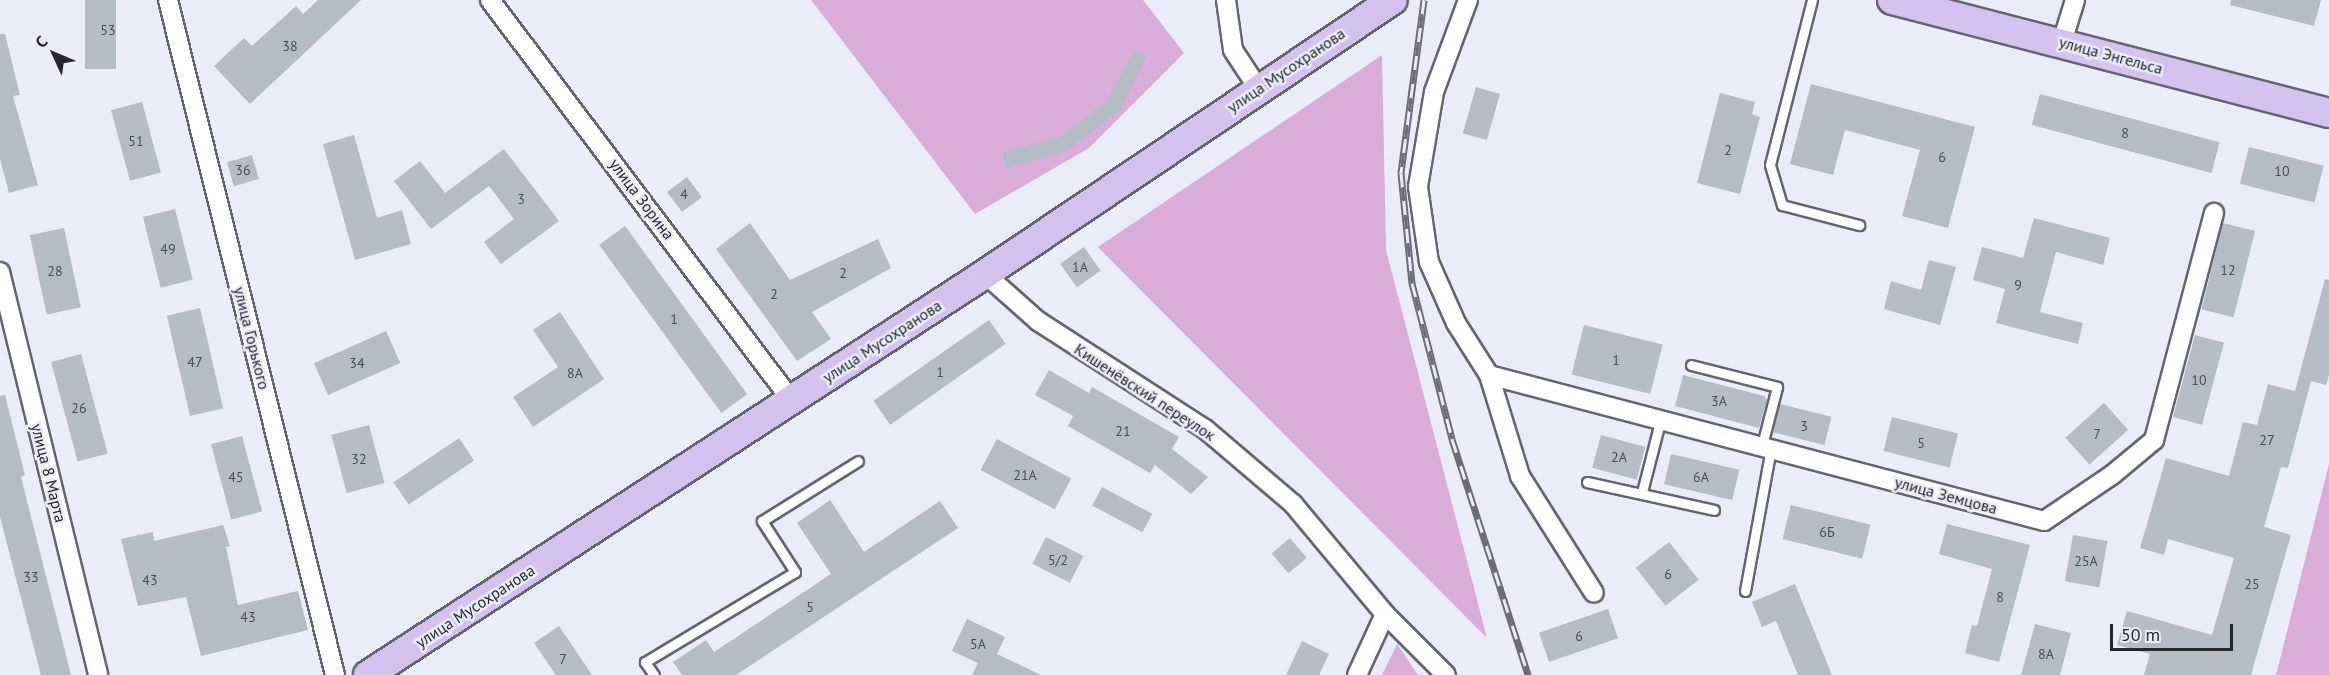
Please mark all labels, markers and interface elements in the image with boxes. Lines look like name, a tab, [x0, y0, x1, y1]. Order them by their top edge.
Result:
house number: 53	[100, 22, 116, 38]
street label: улица Мусохранова	[1223, 23, 1349, 117]
north arrow	[24, 24, 84, 84]
text: С	[31, 31, 51, 52]
street label: улица Энгельса	[2057, 32, 2165, 78]
house number: 38	[282, 38, 298, 54]
house number: 8	[2121, 125, 2129, 141]
house number: 51	[128, 133, 144, 149]
house number: 2	[1724, 142, 1732, 158]
house number: 6	[1938, 149, 1946, 165]
street label: улица Зорина	[605, 155, 679, 243]
house number: 36	[235, 162, 251, 178]
house number: 10	[2274, 163, 2290, 179]
house number: 4	[680, 186, 688, 202]
house number: 3	[517, 191, 525, 207]
house number: 49	[160, 241, 176, 257]
house number: 1А	[1072, 259, 1088, 275]
house number: 12	[2220, 262, 2236, 278]
house number: 28	[47, 263, 63, 279]
house number: 2	[839, 265, 847, 281]
house number: 9	[2014, 277, 2022, 293]
street label: улица Горького	[230, 285, 274, 391]
house number: 2	[770, 286, 778, 302]
street label: улица Мусохранова	[819, 295, 945, 387]
house number: 1	[670, 311, 678, 327]
street label: Кишенёвский переулок	[1071, 339, 1219, 445]
house number: 1	[1612, 352, 1620, 368]
house number: 47	[187, 354, 203, 370]
house number: 34	[349, 355, 365, 371]
house number: 1	[936, 364, 944, 380]
house number: 8А	[567, 365, 583, 381]
house number: 10	[2191, 372, 2207, 388]
house number: 3А	[1711, 393, 1727, 409]
house number: 26	[71, 400, 87, 416]
house number: 3	[1800, 418, 1808, 434]
street label: улица 8 Марта	[27, 422, 71, 524]
house number: 21	[1115, 423, 1131, 439]
house number: 7	[2093, 426, 2101, 442]
house number: 27	[2259, 432, 2275, 448]
house number: 5	[1917, 435, 1925, 451]
house number: 2А	[1611, 449, 1627, 465]
house number: 32	[351, 451, 367, 467]
house number: 21А	[1013, 467, 1037, 483]
house number: 45	[228, 469, 244, 485]
house number: 6А	[1693, 469, 1709, 485]
street label: улица Земцова	[1893, 472, 1999, 518]
house number: 6Б	[1819, 524, 1835, 540]
house number: 5/2	[1048, 552, 1068, 568]
house number: 25А	[2074, 553, 2098, 569]
street label: улица Мусохранова	[412, 560, 538, 652]
house number: 6	[1664, 566, 1672, 582]
house number: 33	[23, 569, 39, 585]
house number: 43	[142, 572, 158, 588]
house number: 25	[2244, 576, 2260, 592]
house number: 8	[1996, 589, 2004, 605]
house number: 5	[806, 599, 814, 615]
house number: 43	[240, 609, 256, 625]
scale bar	[2113, 612, 2236, 650]
text: 50 m	[2121, 623, 2160, 646]
house number: 6	[1575, 628, 1583, 644]
house number: 5А	[970, 636, 986, 652]
house number: 8А	[2038, 646, 2054, 662]
house number: 7	[559, 651, 567, 667]

